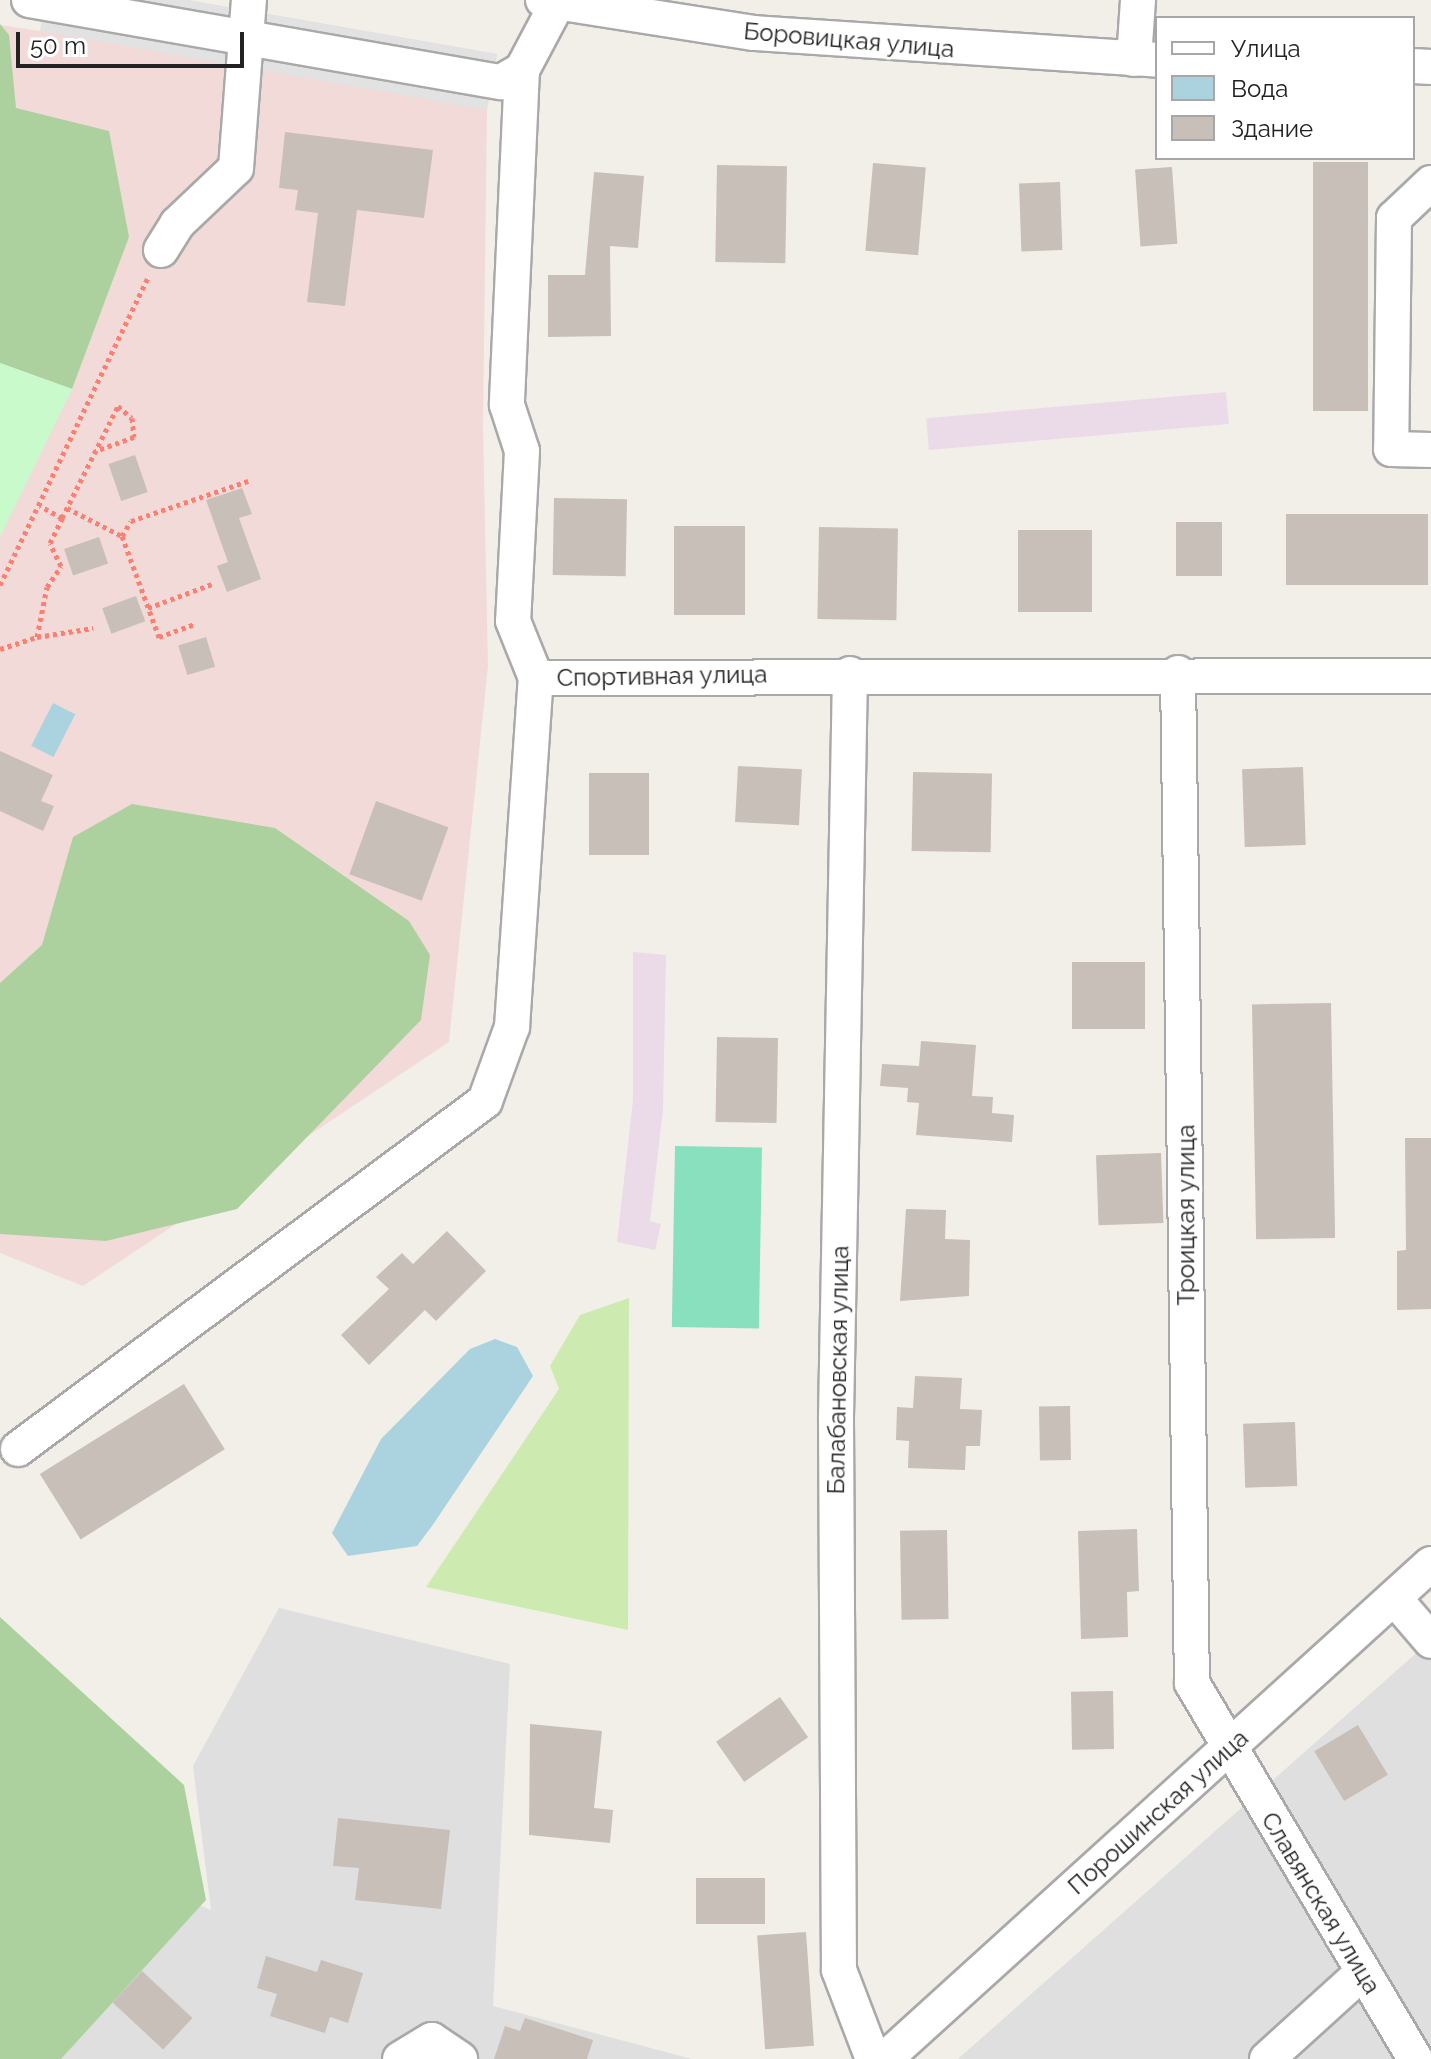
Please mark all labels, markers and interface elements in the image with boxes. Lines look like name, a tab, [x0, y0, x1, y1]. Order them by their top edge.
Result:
scale bar	[20, 16, 248, 66]
street label: Боровицкая улица	[742, 16, 956, 64]
legend	[1155, 16, 1415, 160]
text: 50 m	[30, 31, 86, 60]
text: Улица	[1231, 34, 1301, 63]
text: Вода	[1231, 74, 1288, 103]
text: Здание	[1231, 114, 1313, 143]
street label: Спортивная улица	[556, 660, 768, 692]
street label: Троицкая улица	[1172, 1124, 1200, 1306]
street label: Балабановская улица	[821, 1245, 855, 1495]
street label: Порошинская улица	[1062, 1723, 1254, 1901]
street label: Славянская улица	[1255, 1807, 1387, 1999]

